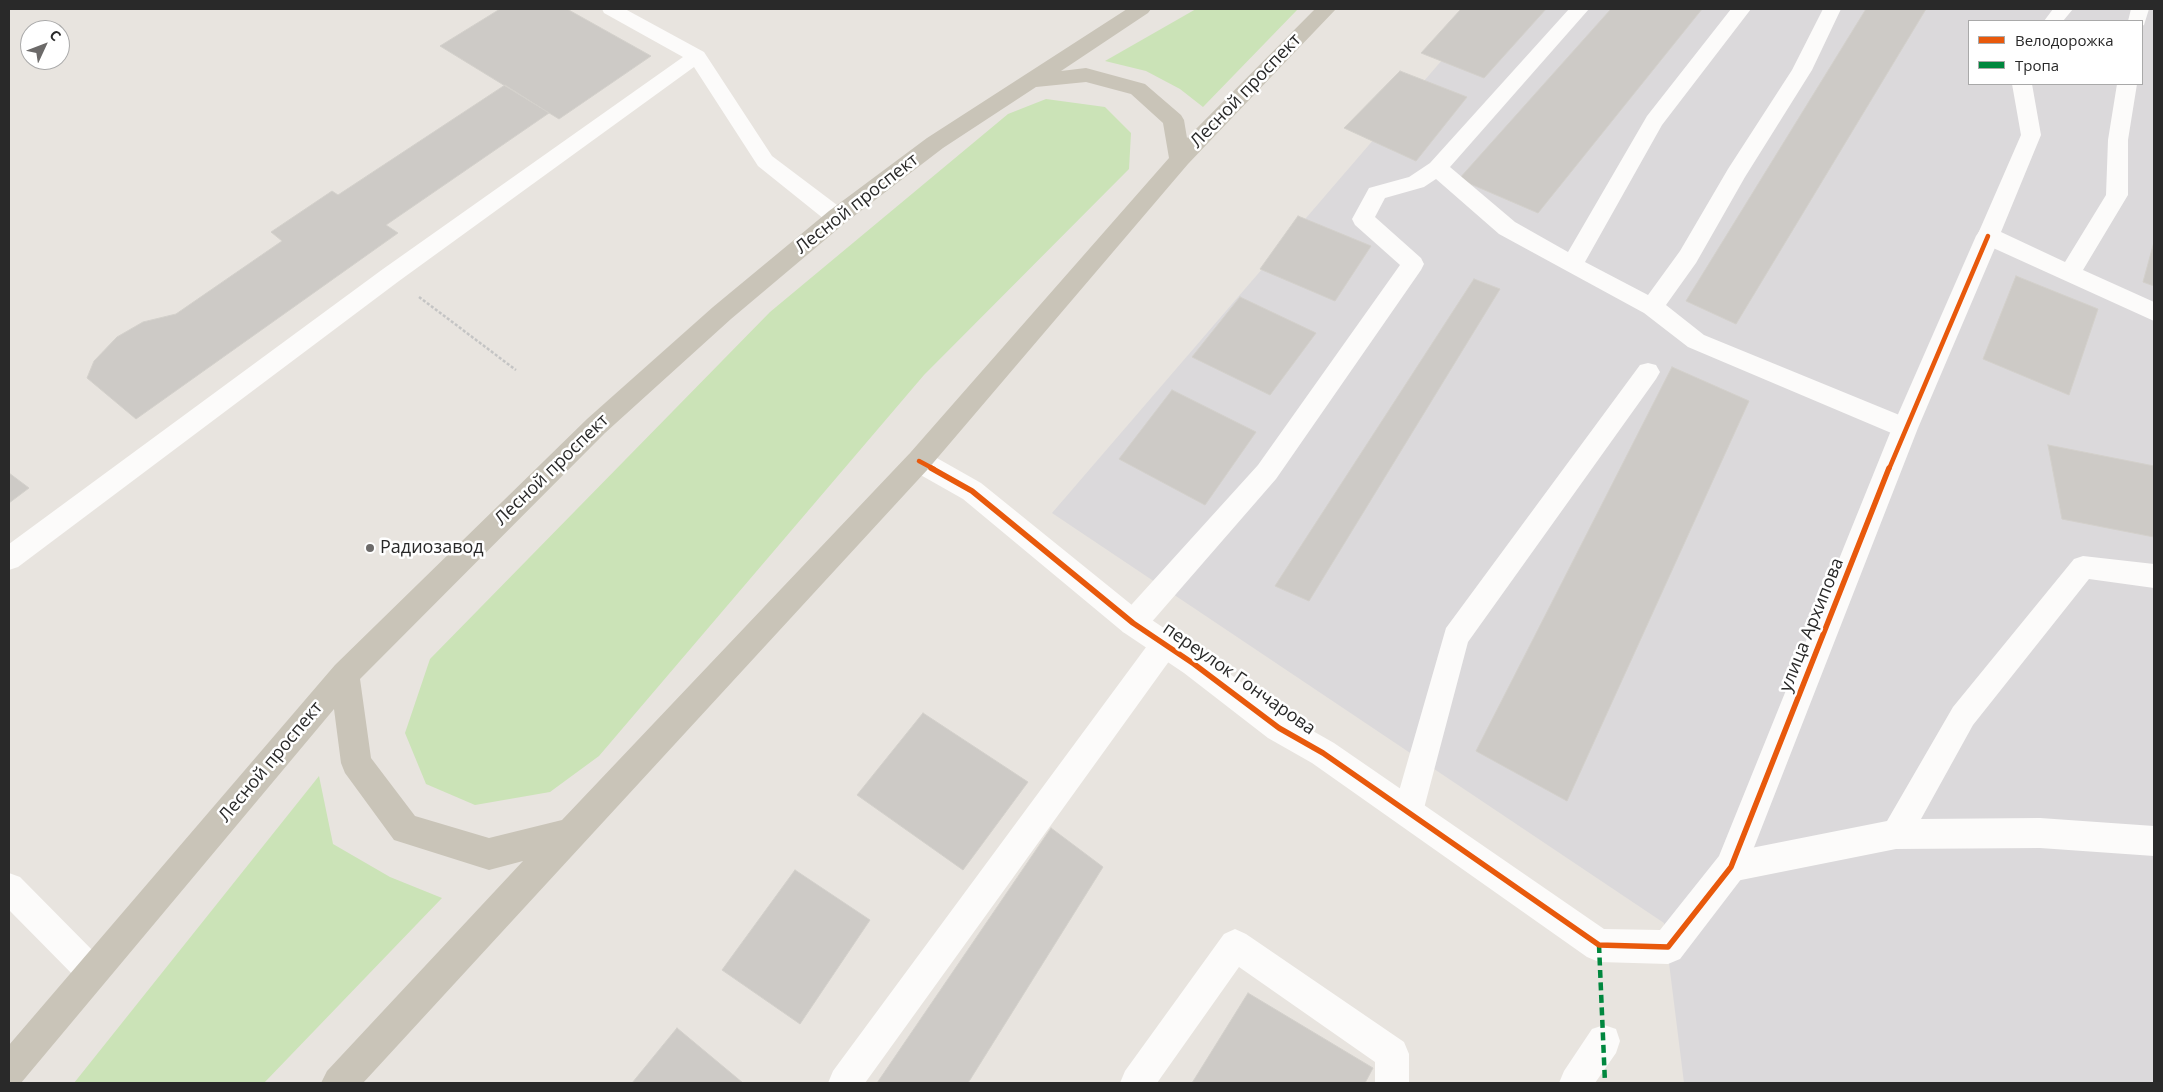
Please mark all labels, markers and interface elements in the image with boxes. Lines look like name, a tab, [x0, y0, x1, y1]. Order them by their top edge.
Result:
north arrow	[20, 20, 70, 70]
legend	[1968, 20, 2143, 85]
text: С	[46, 25, 66, 45]
street label: Лесной проспект	[1186, 29, 1306, 153]
text: Велодорожка	[2015, 30, 2114, 50]
text: Тропа	[2015, 55, 2059, 75]
street label: Лесной проспект	[791, 149, 923, 259]
street label: Лесной проспект	[490, 410, 614, 530]
place label: Радиозавод	[380, 537, 484, 559]
marker: Радиозавод	[364, 542, 376, 554]
street label: улица Архипова	[1775, 555, 1849, 695]
street label: переулок Гончарова	[1159, 618, 1319, 740]
street label: Лесной проспект	[214, 697, 328, 827]

